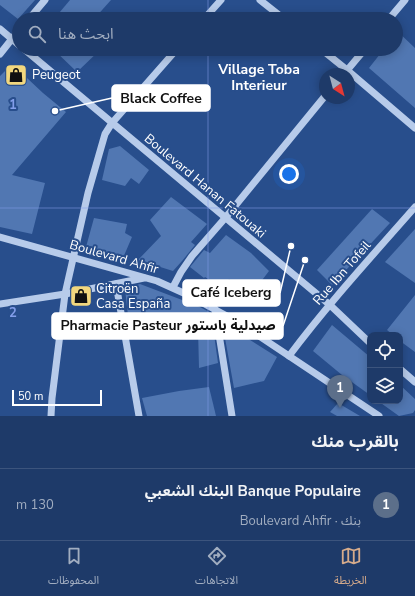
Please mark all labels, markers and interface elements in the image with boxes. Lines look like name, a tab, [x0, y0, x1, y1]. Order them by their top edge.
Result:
search box	[12, 12, 403, 56]
icon: search	[26, 23, 48, 45]
text: ابحث هنا	[58, 24, 114, 44]
district label: Village Toba Interieur	[217, 60, 300, 95]
shop icon: Peugeot	[3, 62, 29, 88]
place label: Peugeot	[32, 66, 81, 84]
north arrow	[319, 68, 355, 104]
callout: Black Coffee	[112, 85, 210, 111]
text: Black Coffee	[120, 89, 202, 108]
text: 1	[9, 96, 17, 114]
street label: Boulevard Hanan Fatouaki	[140, 130, 270, 242]
your location	[279, 164, 299, 184]
street label: Boulevard Ahfir	[67, 236, 161, 278]
street label: Rue Ibn Tofeil	[309, 237, 375, 309]
place label: Citroën Casa España	[96, 280, 170, 313]
callout: Café Iceberg	[183, 280, 280, 306]
shop icon: Citroën Casa España	[68, 283, 94, 309]
text: Café Iceberg	[190, 283, 272, 302]
text: 2	[9, 304, 17, 322]
callout: Pharmacie Pasteur صيدلية باستور	[52, 313, 283, 339]
text: Pharmacie Pasteur صيدلية باستور	[60, 316, 276, 335]
map controls	[367, 332, 403, 404]
button: locate	[367, 332, 403, 368]
button: layers	[367, 368, 403, 404]
pin: 1	[327, 375, 353, 408]
scale bar	[12, 388, 102, 407]
text: 50 m	[18, 389, 43, 404]
text: بالقرب منك	[312, 430, 399, 453]
text: Banque Populaire البنك الشعبي	[145, 481, 361, 501]
text: 130 m	[16, 496, 54, 514]
text: 1	[382, 496, 390, 514]
text: بنك · Boulevard Ahfir	[240, 512, 361, 530]
tab: المحفوظات	[48, 545, 99, 592]
tab: الاتجاهات	[195, 545, 238, 592]
tab: الخريطة	[334, 545, 367, 592]

